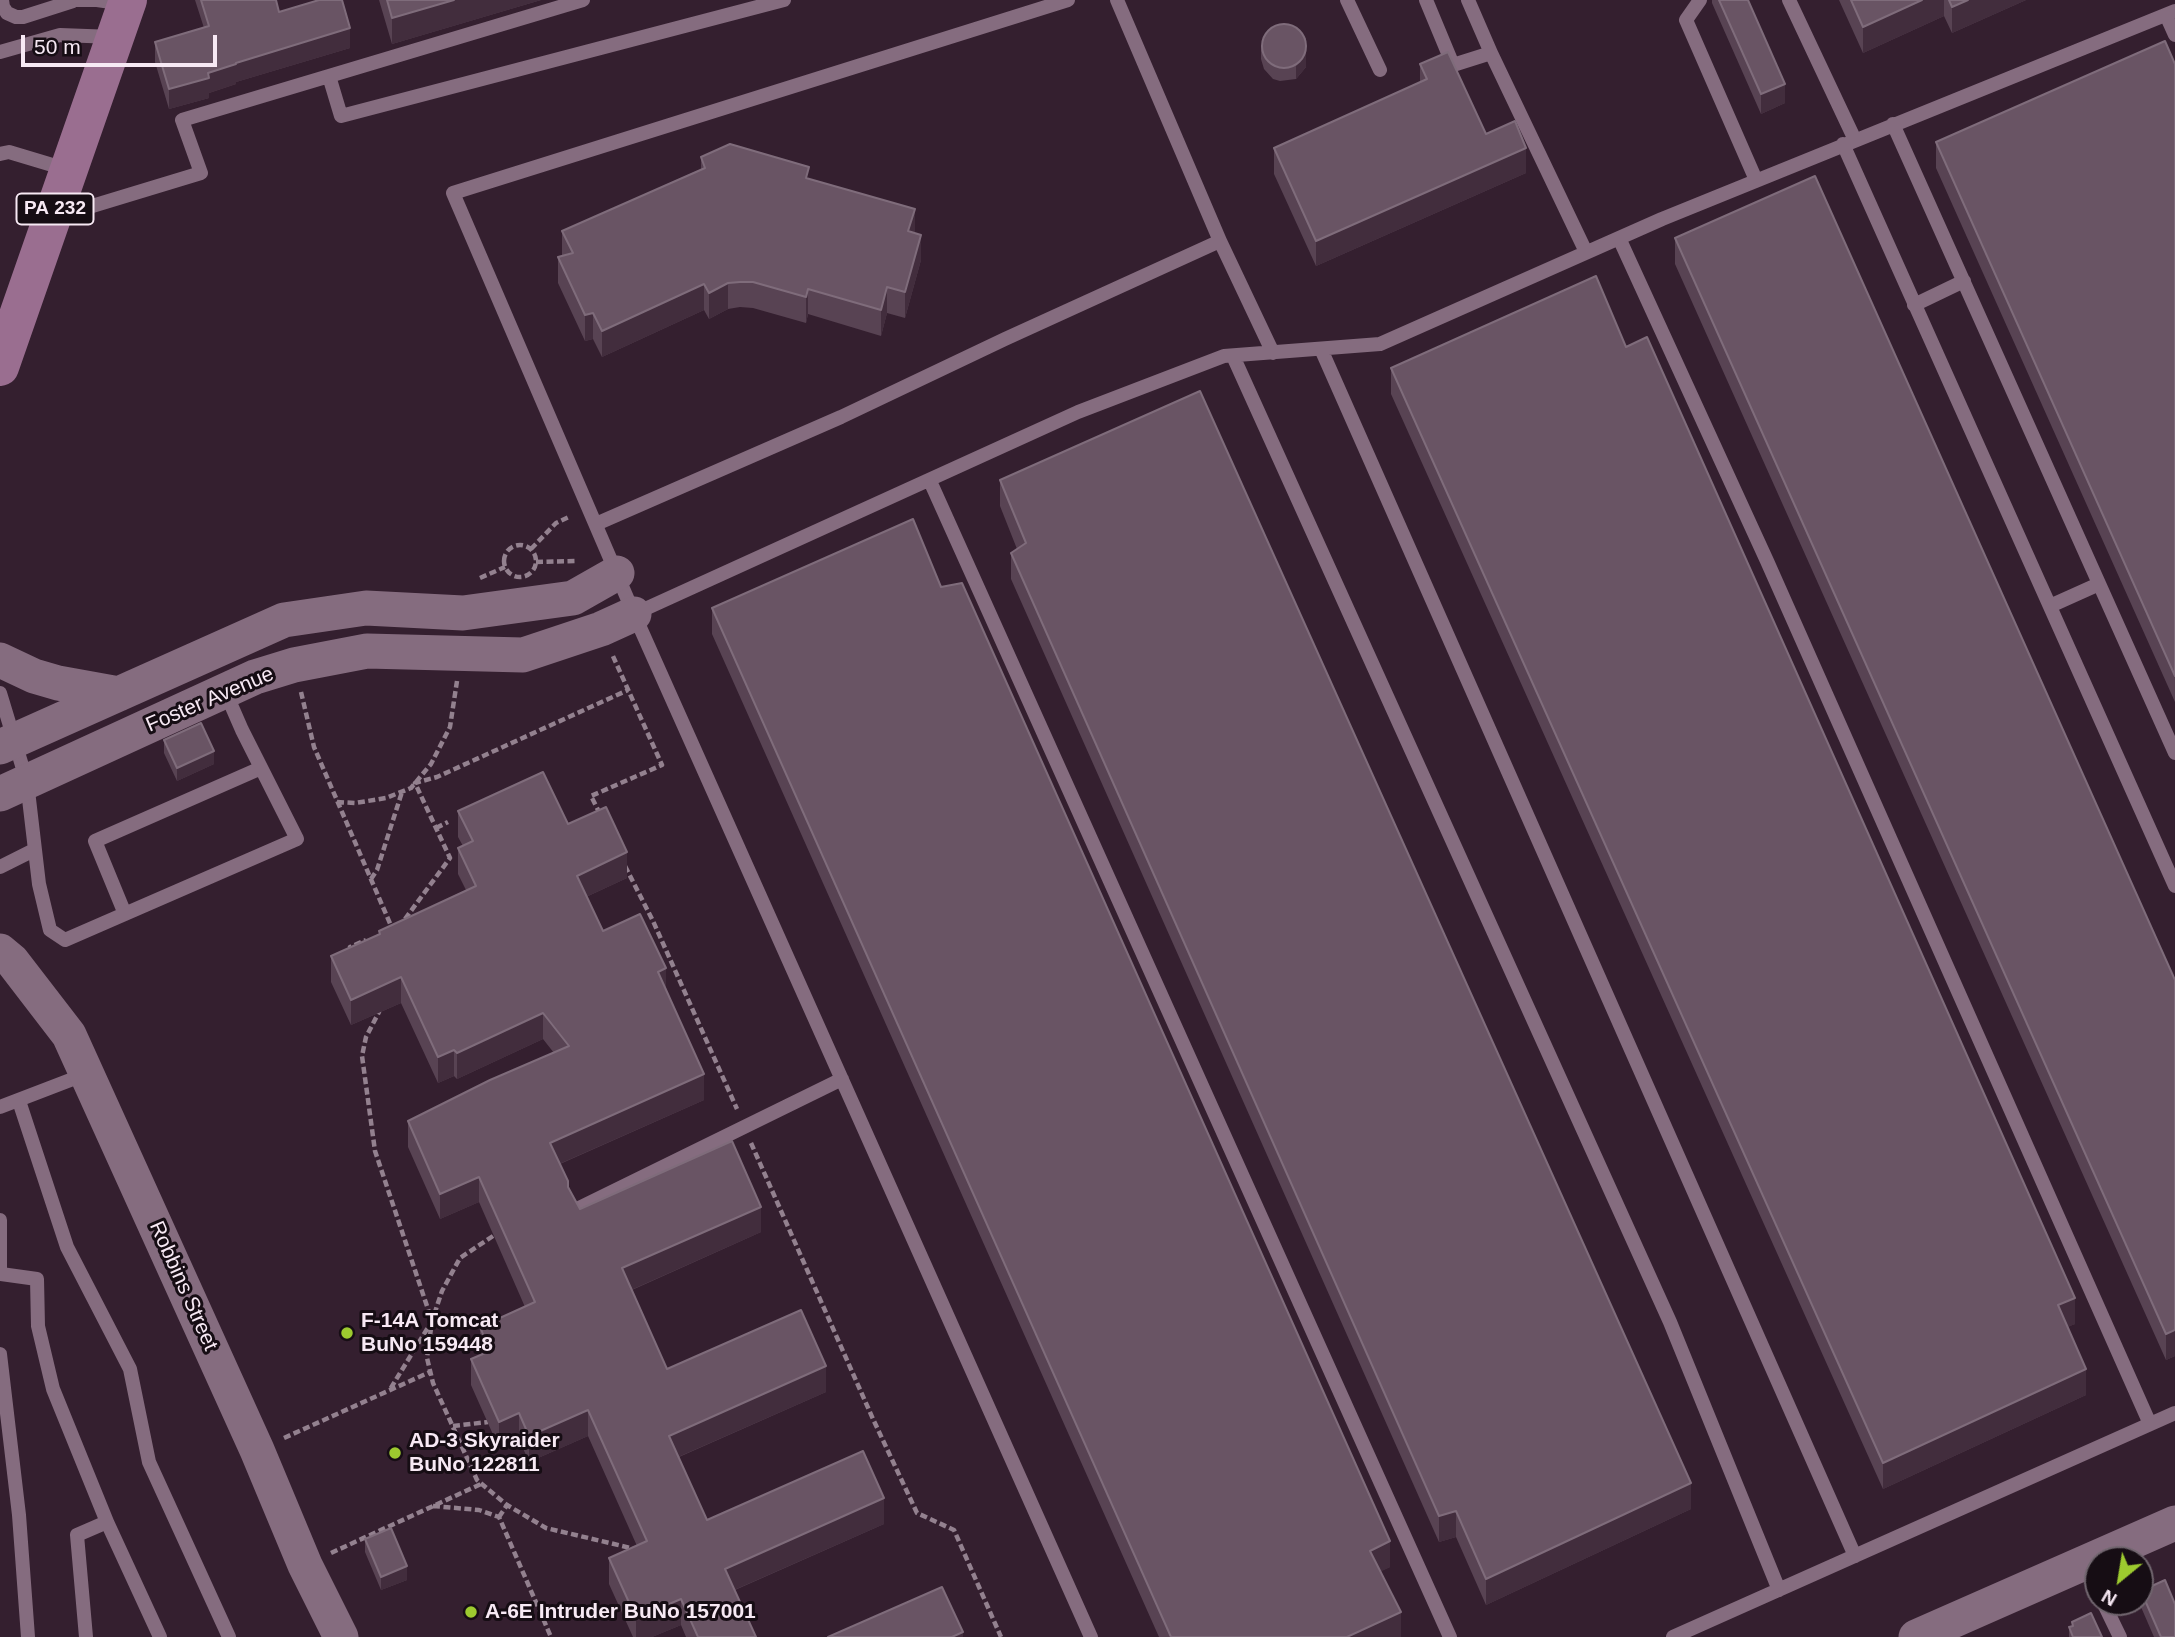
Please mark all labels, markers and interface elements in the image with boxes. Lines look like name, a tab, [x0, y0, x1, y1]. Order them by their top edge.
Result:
scale bar	[24, 21, 220, 65]
text: 50 m	[34, 35, 81, 58]
road number: PA 232	[16, 194, 94, 224]
street label: Foster Avenue	[142, 662, 278, 738]
street label: Robbins Street	[143, 1217, 223, 1355]
place label: F-14A Tomcat BuNo 159448	[361, 1308, 498, 1358]
marker: F-14A Tomcat BuNo 159448	[339, 1325, 355, 1341]
place label: AD-3 Skyraider BuNo 122811	[409, 1428, 560, 1478]
marker: AD-3 Skyraider BuNo 122811	[387, 1445, 403, 1461]
north arrow	[2084, 1546, 2154, 1616]
text: N	[2098, 1585, 2120, 1610]
place label: A-6E Intruder BuNo 157001	[485, 1599, 756, 1625]
marker: A-6E Intruder BuNo 157001	[463, 1604, 479, 1620]

